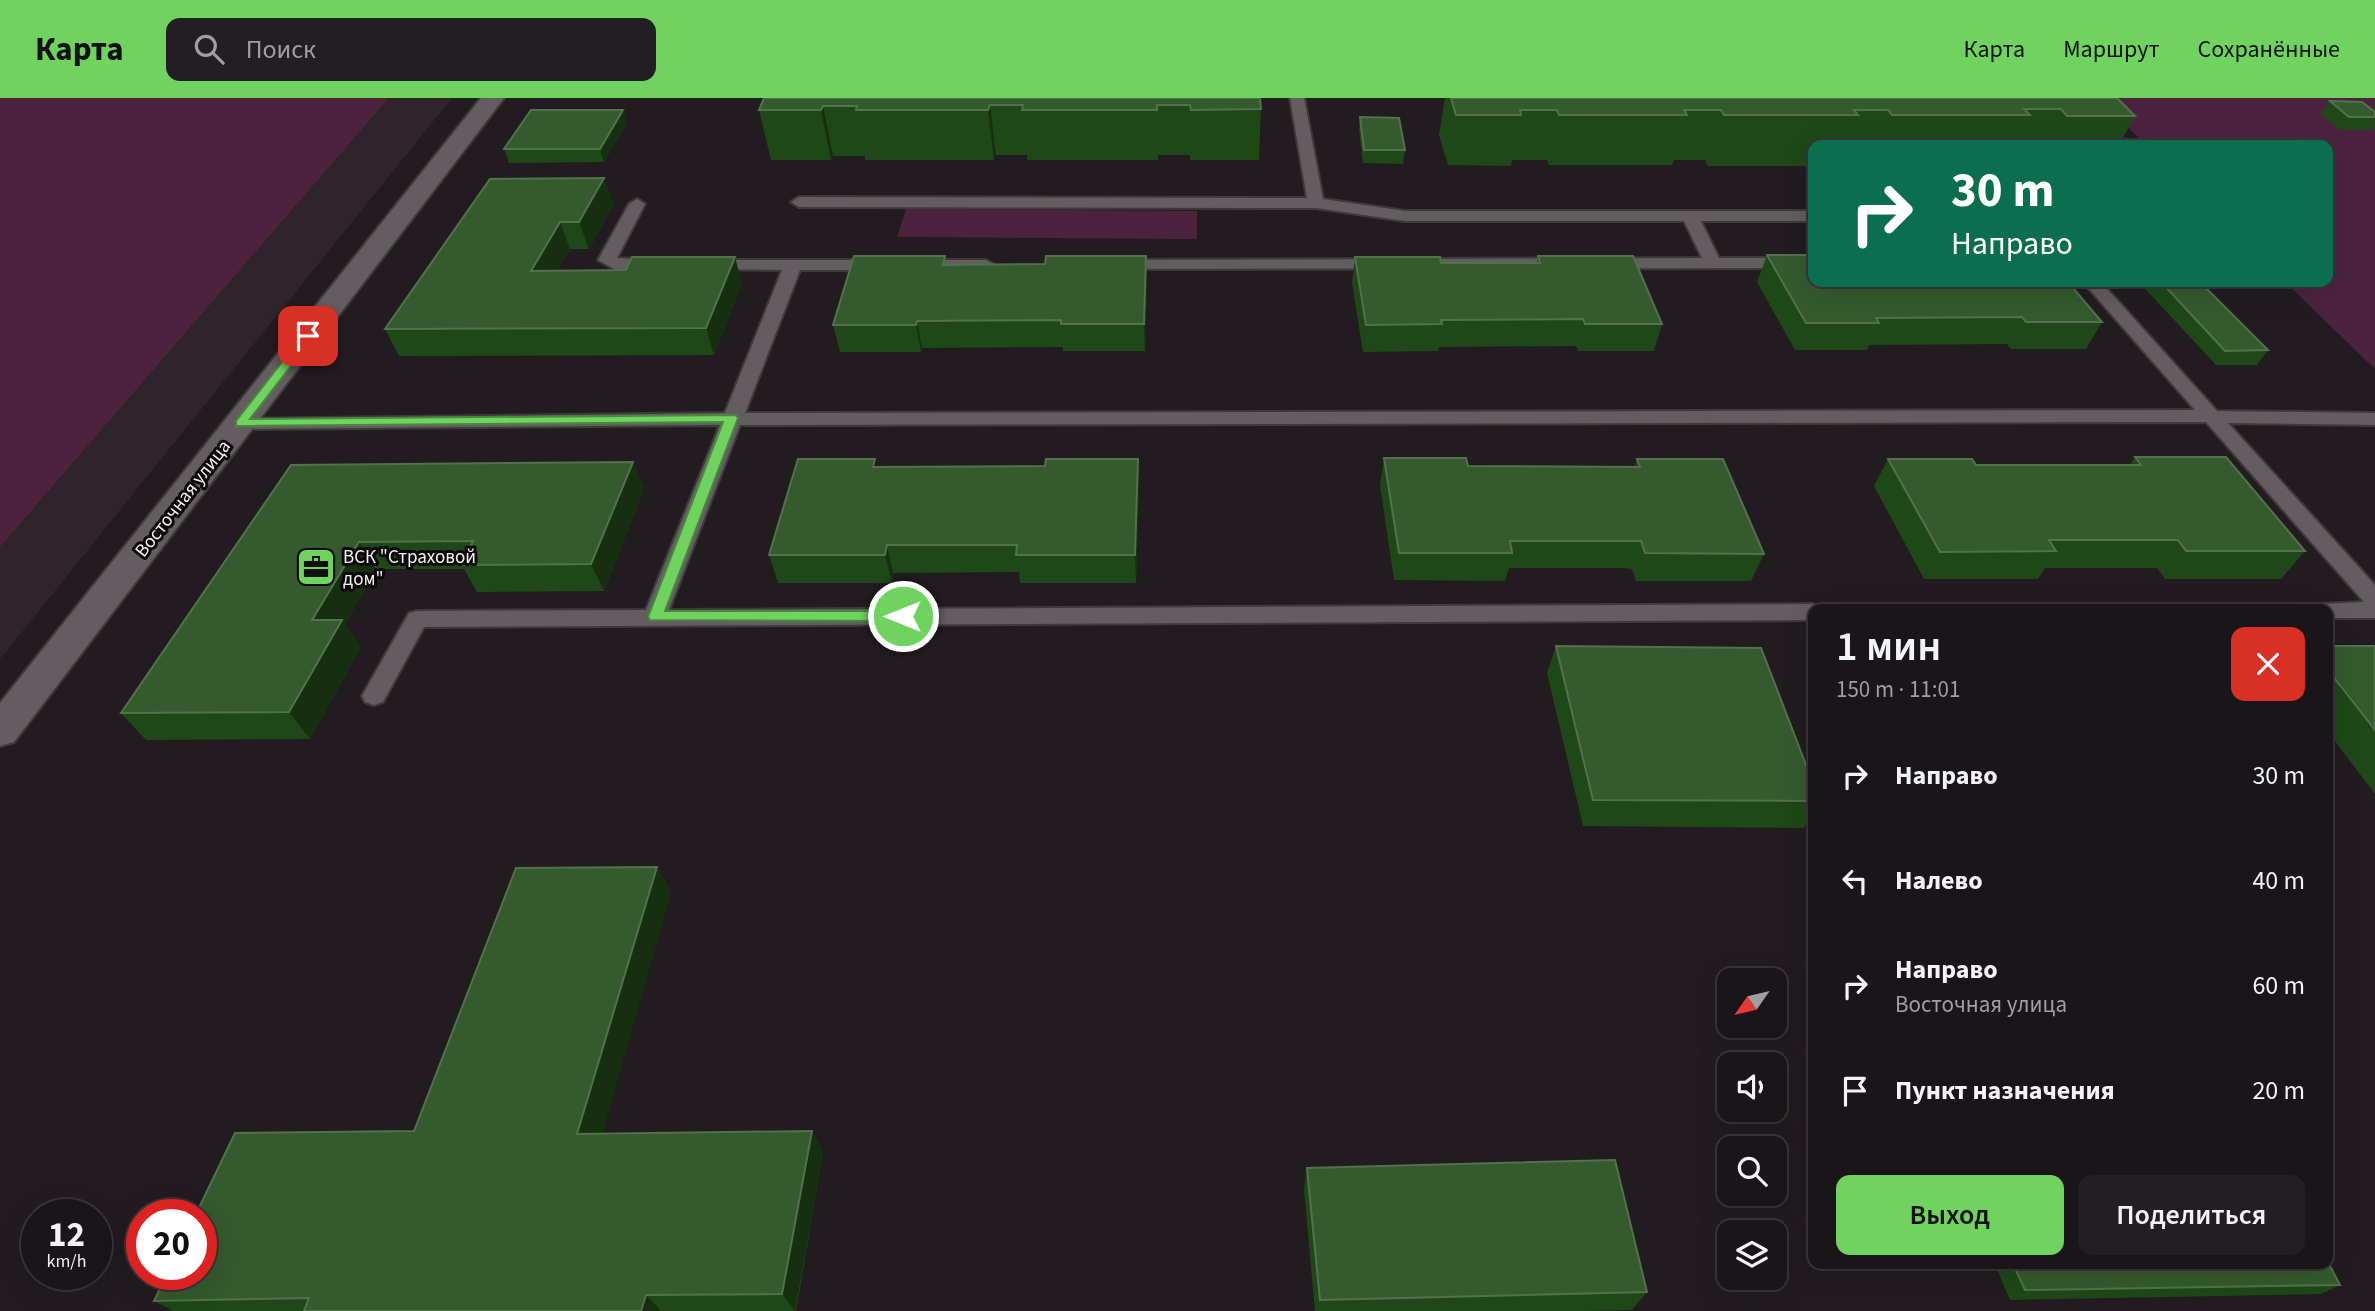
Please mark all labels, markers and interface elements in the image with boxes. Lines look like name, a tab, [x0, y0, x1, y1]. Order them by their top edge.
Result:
search box	[166, 18, 656, 81]
text: Карта	[35, 26, 124, 73]
icon: search	[190, 30, 228, 68]
text: Поиск	[246, 31, 316, 68]
text: Карта	[1964, 32, 2025, 67]
text: Маршрут	[2063, 32, 2159, 67]
text: Сохранённые	[2197, 32, 2340, 67]
text: 30 m	[1951, 156, 2055, 226]
icon: right	[1836, 168, 1927, 259]
text: Направо	[1951, 221, 2073, 267]
pin	[278, 306, 338, 366]
icon: arrive	[289, 317, 327, 355]
street label: Восточная улица	[129, 435, 238, 563]
place label: ВСК "Страховой дом"	[343, 544, 476, 593]
office icon: ВСК "Страховой дом"	[295, 546, 337, 588]
position arrow	[866, 579, 940, 653]
text: 1 мин	[1836, 617, 1941, 677]
button: close	[2231, 627, 2305, 701]
text: 150 m · 11:01	[1836, 673, 1960, 706]
icon: right	[1836, 757, 1874, 795]
text: Направо	[1895, 757, 1998, 794]
text: 30 m	[2252, 757, 2305, 794]
icon: left	[1836, 862, 1874, 900]
text: Налево	[1895, 862, 1983, 899]
text: 40 m	[2252, 862, 2305, 899]
text: Направо	[1895, 951, 1998, 988]
icon: right	[1836, 967, 1874, 1005]
text: 60 m	[2252, 967, 2305, 1004]
north arrow	[1717, 968, 1787, 1038]
map controls	[1717, 968, 1787, 1290]
text: Восточная улица	[1895, 988, 2067, 1021]
button: sound	[1717, 1052, 1787, 1122]
icon: arrive	[1836, 1072, 1874, 1110]
text: Пункт назначения	[1895, 1072, 2115, 1109]
text: 20 m	[2252, 1072, 2305, 1109]
button: search	[1717, 1136, 1787, 1206]
button: Выход	[1836, 1175, 2064, 1255]
button: Поделиться	[2078, 1175, 2305, 1255]
speed limit sign: 20	[126, 1199, 217, 1290]
text: 12	[48, 1210, 85, 1260]
button: layers	[1717, 1220, 1787, 1290]
text: km/h	[47, 1249, 86, 1274]

